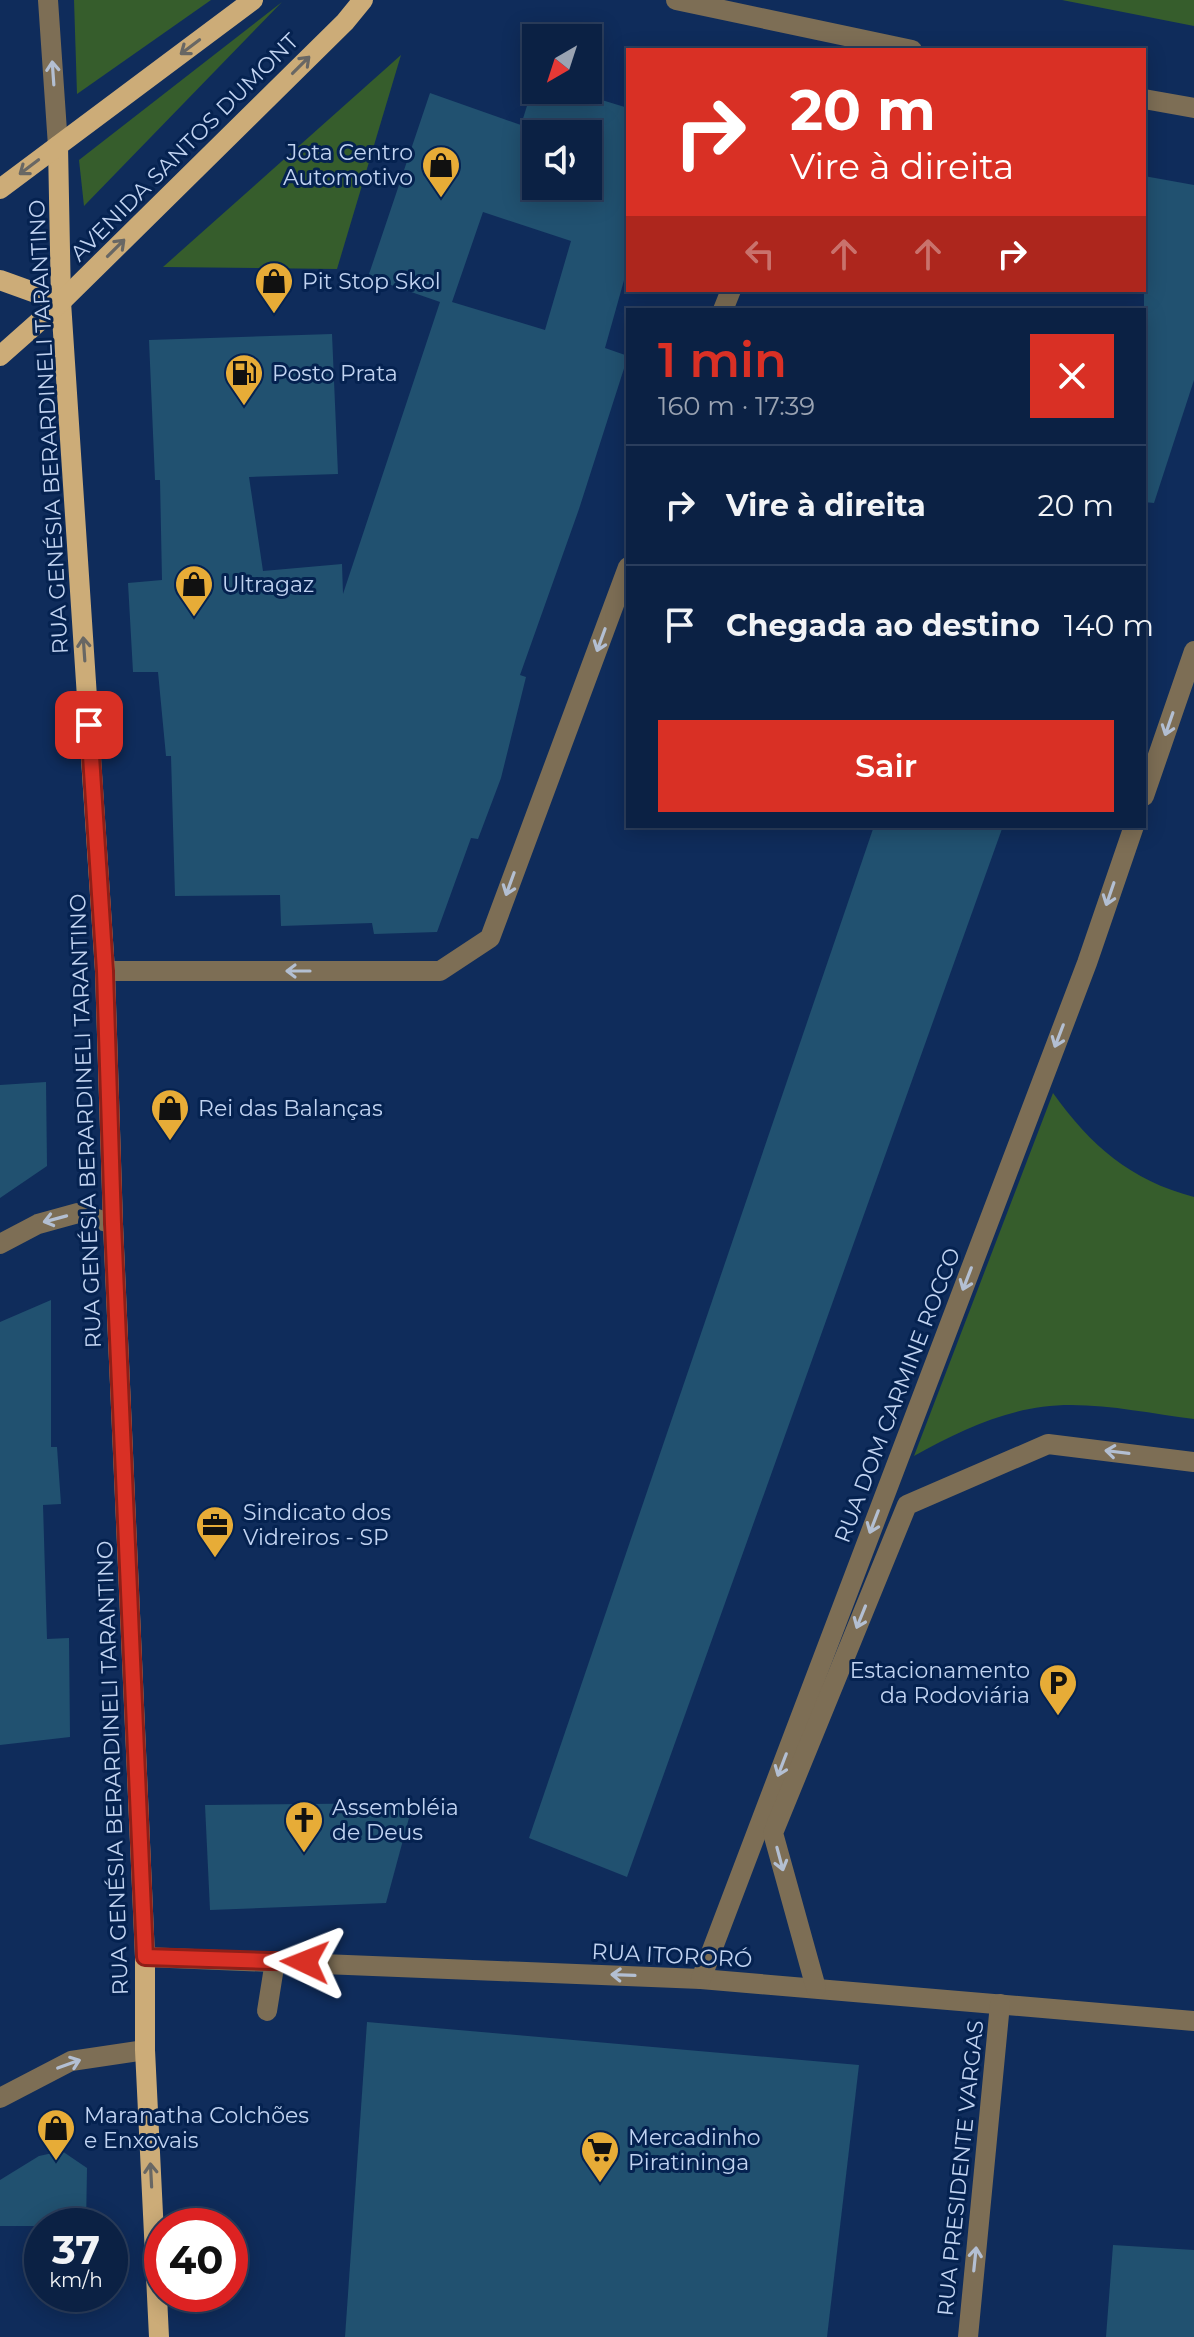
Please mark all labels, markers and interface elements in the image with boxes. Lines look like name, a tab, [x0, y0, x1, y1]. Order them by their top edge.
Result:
north arrow	[522, 24, 602, 104]
map controls	[522, 24, 602, 200]
street label: AVENIDA SANTOS DUMONT	[65, 27, 304, 267]
one-way arrow	[180, 38, 202, 55]
one-way arrow	[291, 56, 310, 75]
one-way arrow	[45, 60, 60, 87]
text: 20 m	[790, 76, 936, 144]
icon: right	[658, 80, 762, 184]
button: sound	[522, 120, 602, 200]
place label: Jota Centro Automotivo	[283, 139, 413, 191]
shop icon: Jota Centro Automotivo	[420, 144, 462, 199]
text: Vire à direita	[790, 144, 1014, 188]
one-way arrow	[19, 159, 40, 176]
street label: RUA GENÉSIA BERARDINELI TARANTINO	[23, 199, 74, 655]
icon: left	[738, 232, 782, 276]
icon: ahead	[822, 232, 866, 276]
icon: ahead	[906, 232, 950, 276]
icon: right	[990, 232, 1034, 276]
one-way arrow	[106, 238, 126, 257]
shop icon: Pit Stop Skol	[253, 260, 295, 315]
place label: Pit Stop Skol	[302, 268, 441, 295]
text: 1 min	[658, 331, 787, 389]
button: close	[1030, 334, 1114, 418]
fuel station icon: Posto Prata	[223, 352, 265, 407]
place label: Posto Prata	[272, 360, 398, 387]
text: 160 m · 17:39	[658, 390, 815, 422]
icon: right	[658, 483, 702, 527]
text: Vire à direita	[726, 487, 926, 524]
text: 20 m	[1037, 487, 1114, 524]
shop icon: Ultragaz	[173, 563, 215, 618]
place label: Ultragaz	[222, 571, 314, 598]
icon: arrive	[658, 603, 702, 647]
text: Chegada ao destino	[726, 607, 1040, 644]
text: 140 m	[1064, 607, 1154, 644]
one-way arrow	[593, 627, 607, 652]
one-way arrow	[76, 636, 91, 663]
pin	[55, 691, 123, 759]
icon: arrive	[67, 703, 111, 747]
one-way arrow	[1161, 711, 1175, 736]
button: Sair	[658, 720, 1114, 812]
one-way arrow	[502, 871, 516, 896]
one-way arrow	[1102, 882, 1117, 907]
street label: RUA GENÉSIA BERARDINELI TARANTINO	[64, 893, 107, 1349]
one-way arrow	[285, 963, 312, 979]
one-way arrow	[1051, 1023, 1065, 1048]
shop icon: Rei das Balanças	[149, 1087, 191, 1142]
place label: Rei das Balanças	[198, 1095, 383, 1122]
one-way arrow	[42, 1212, 68, 1227]
street label: RUA DOM CARMINE ROCCO	[829, 1244, 966, 1546]
one-way arrow	[959, 1266, 973, 1291]
one-way arrow	[1104, 1445, 1131, 1460]
place label: Sindicato dos Vidreiros - SP	[243, 1499, 391, 1551]
office icon: Sindicato dos Vidreiros - SP	[194, 1504, 236, 1559]
one-way arrow	[866, 1509, 880, 1534]
street label: RUA GENÉSIA BERARDINELI TARANTINO	[91, 1540, 134, 1996]
one-way arrow	[853, 1604, 867, 1629]
place label: Estacionamento da Rodoviária	[850, 1657, 1030, 1709]
parking icon: Estacionamento da Rodoviária	[1037, 1662, 1079, 1717]
one-way arrow	[774, 1752, 788, 1777]
place label: Assembléia de Deus	[332, 1794, 459, 1846]
church icon: Assembléia de Deus	[283, 1799, 325, 1854]
one-way arrow	[773, 1845, 788, 1871]
position arrow	[263, 1920, 347, 2004]
street label: RUA ITORORÓ	[591, 1938, 753, 1973]
one-way arrow	[610, 1968, 637, 1983]
street label: RUA PRESIDENTE VARGAS	[932, 2019, 989, 2317]
one-way arrow	[56, 2056, 81, 2070]
place label: Maranatha Colchões e Enxovais	[84, 2102, 309, 2154]
shop icon: Maranatha Colchões e Enxovais	[35, 2107, 77, 2162]
place label: Mercadinho Piratininga	[628, 2124, 761, 2176]
supermarket icon: Mercadinho Piratininga	[579, 2129, 621, 2184]
one-way arrow	[143, 2162, 158, 2189]
speed limit sign: 40	[144, 2208, 248, 2312]
text: 37	[52, 2225, 100, 2274]
one-way arrow	[968, 2246, 983, 2273]
text: km/h	[49, 2268, 103, 2292]

